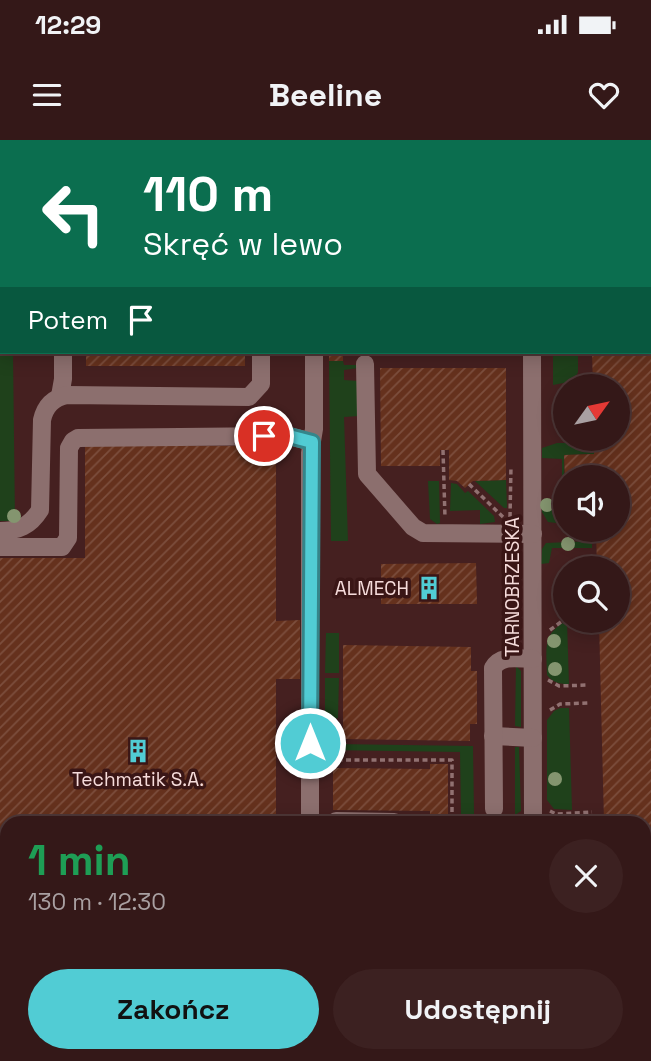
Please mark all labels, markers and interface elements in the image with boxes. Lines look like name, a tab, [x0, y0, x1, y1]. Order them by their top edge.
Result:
text: 12:29	[35, 8, 101, 42]
text: Beeline	[269, 75, 382, 115]
icon: menu	[28, 76, 66, 114]
icon: heart	[585, 76, 623, 114]
text: 110 m	[143, 163, 273, 225]
icon: left	[28, 168, 119, 259]
text: Skręć w lewo	[143, 224, 343, 264]
icon: arrive	[122, 301, 160, 339]
text: Potem	[28, 303, 108, 337]
north arrow	[553, 374, 630, 452]
map controls	[553, 374, 630, 633]
pin	[234, 406, 294, 466]
icon: arrive	[245, 417, 283, 455]
button: sound	[553, 465, 630, 542]
street label: TARNOBRZESKA	[500, 517, 525, 657]
button: search	[553, 556, 630, 633]
building icon: ALMECH	[415, 574, 443, 602]
place label: ALMECH	[335, 576, 409, 601]
position arrow	[273, 706, 347, 780]
building icon: Techmatik S.A.	[124, 737, 152, 765]
place label: Techmatik S.A.	[72, 767, 204, 792]
text: 1 min	[28, 834, 131, 887]
button: close	[549, 839, 623, 913]
text: 130 m · 12:30	[28, 887, 166, 917]
button: Zakończ	[28, 969, 319, 1049]
button: Udostępnij	[333, 969, 623, 1049]

